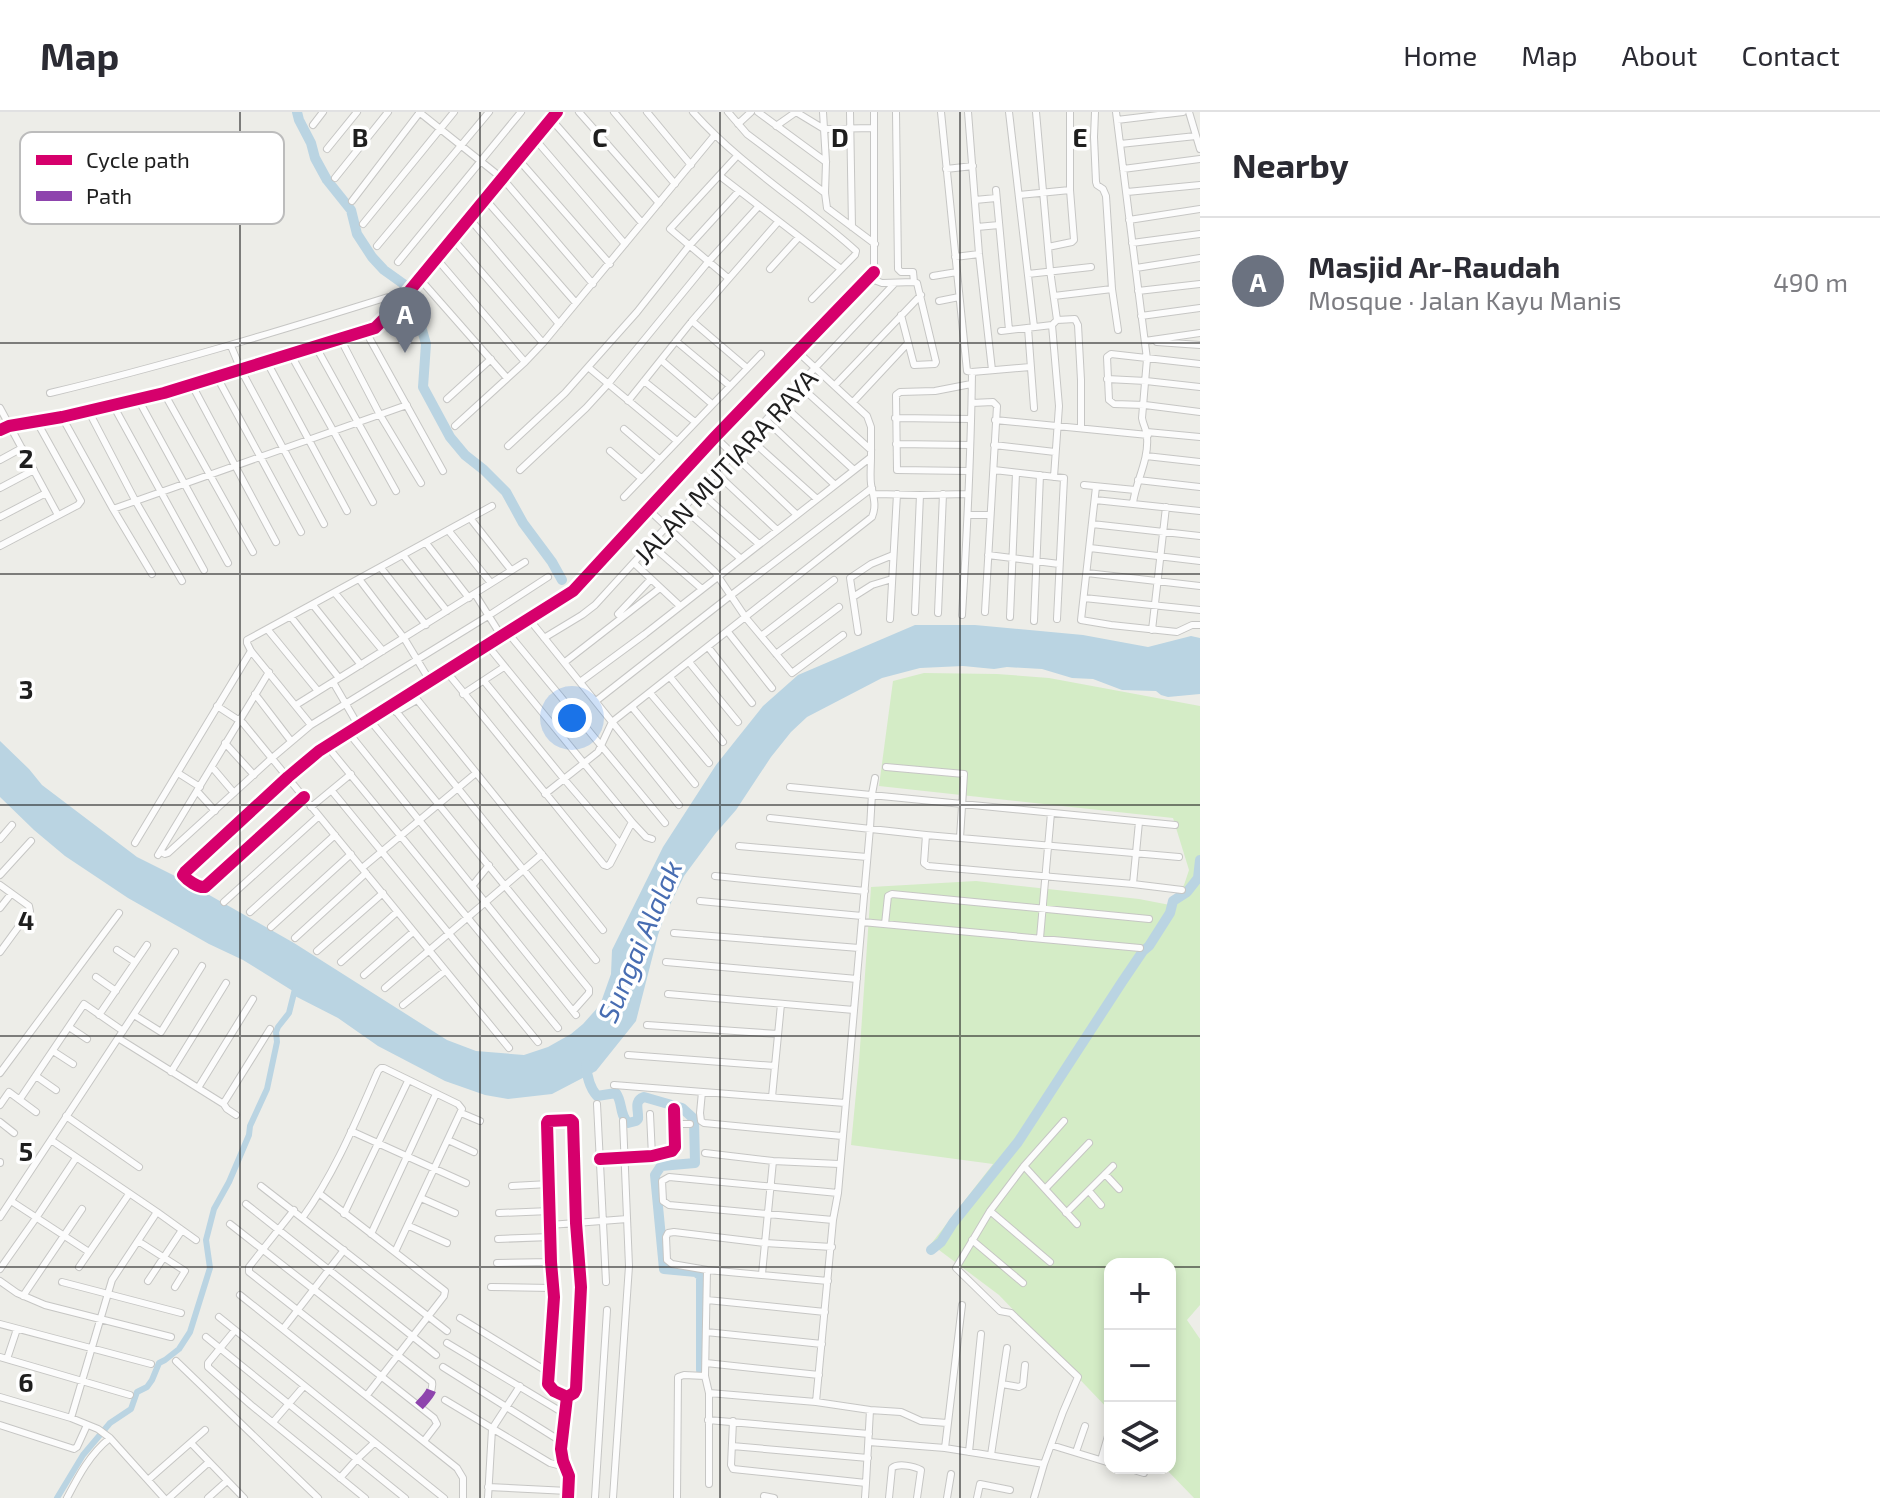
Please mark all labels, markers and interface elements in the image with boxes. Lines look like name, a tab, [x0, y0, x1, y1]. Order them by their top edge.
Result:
text: Map	[40, 32, 119, 78]
text: Home	[1403, 38, 1477, 72]
text: Map	[1521, 38, 1578, 72]
text: About	[1622, 38, 1697, 72]
text: Contact	[1741, 38, 1840, 72]
text: B	[352, 121, 368, 152]
text: C	[592, 121, 608, 152]
text: D	[831, 121, 849, 152]
text: E	[1072, 121, 1088, 152]
legend	[20, 132, 284, 224]
text: Nearby	[1232, 144, 1349, 185]
text: Cycle path	[86, 146, 190, 172]
text: Path	[86, 182, 132, 208]
text: Masjid Ar-Raudah	[1308, 248, 1560, 284]
text: A	[1250, 266, 1266, 297]
text: 490 m	[1773, 266, 1848, 297]
text: Mosque · Jalan Kayu Manis	[1308, 284, 1621, 315]
pin: A	[379, 287, 431, 353]
street label: JALAN MUTIARA RAYA	[627, 362, 823, 570]
text: 2	[18, 442, 34, 473]
text: 3	[19, 673, 33, 704]
your location	[552, 698, 592, 738]
water label: Sungai Alalak	[590, 855, 688, 1027]
text: 4	[18, 904, 34, 935]
text: 5	[19, 1135, 33, 1166]
map controls	[1104, 1258, 1176, 1474]
button: +	[1104, 1258, 1176, 1330]
button: −	[1104, 1330, 1176, 1402]
text: 6	[18, 1366, 34, 1397]
button: layers	[1104, 1402, 1176, 1474]

